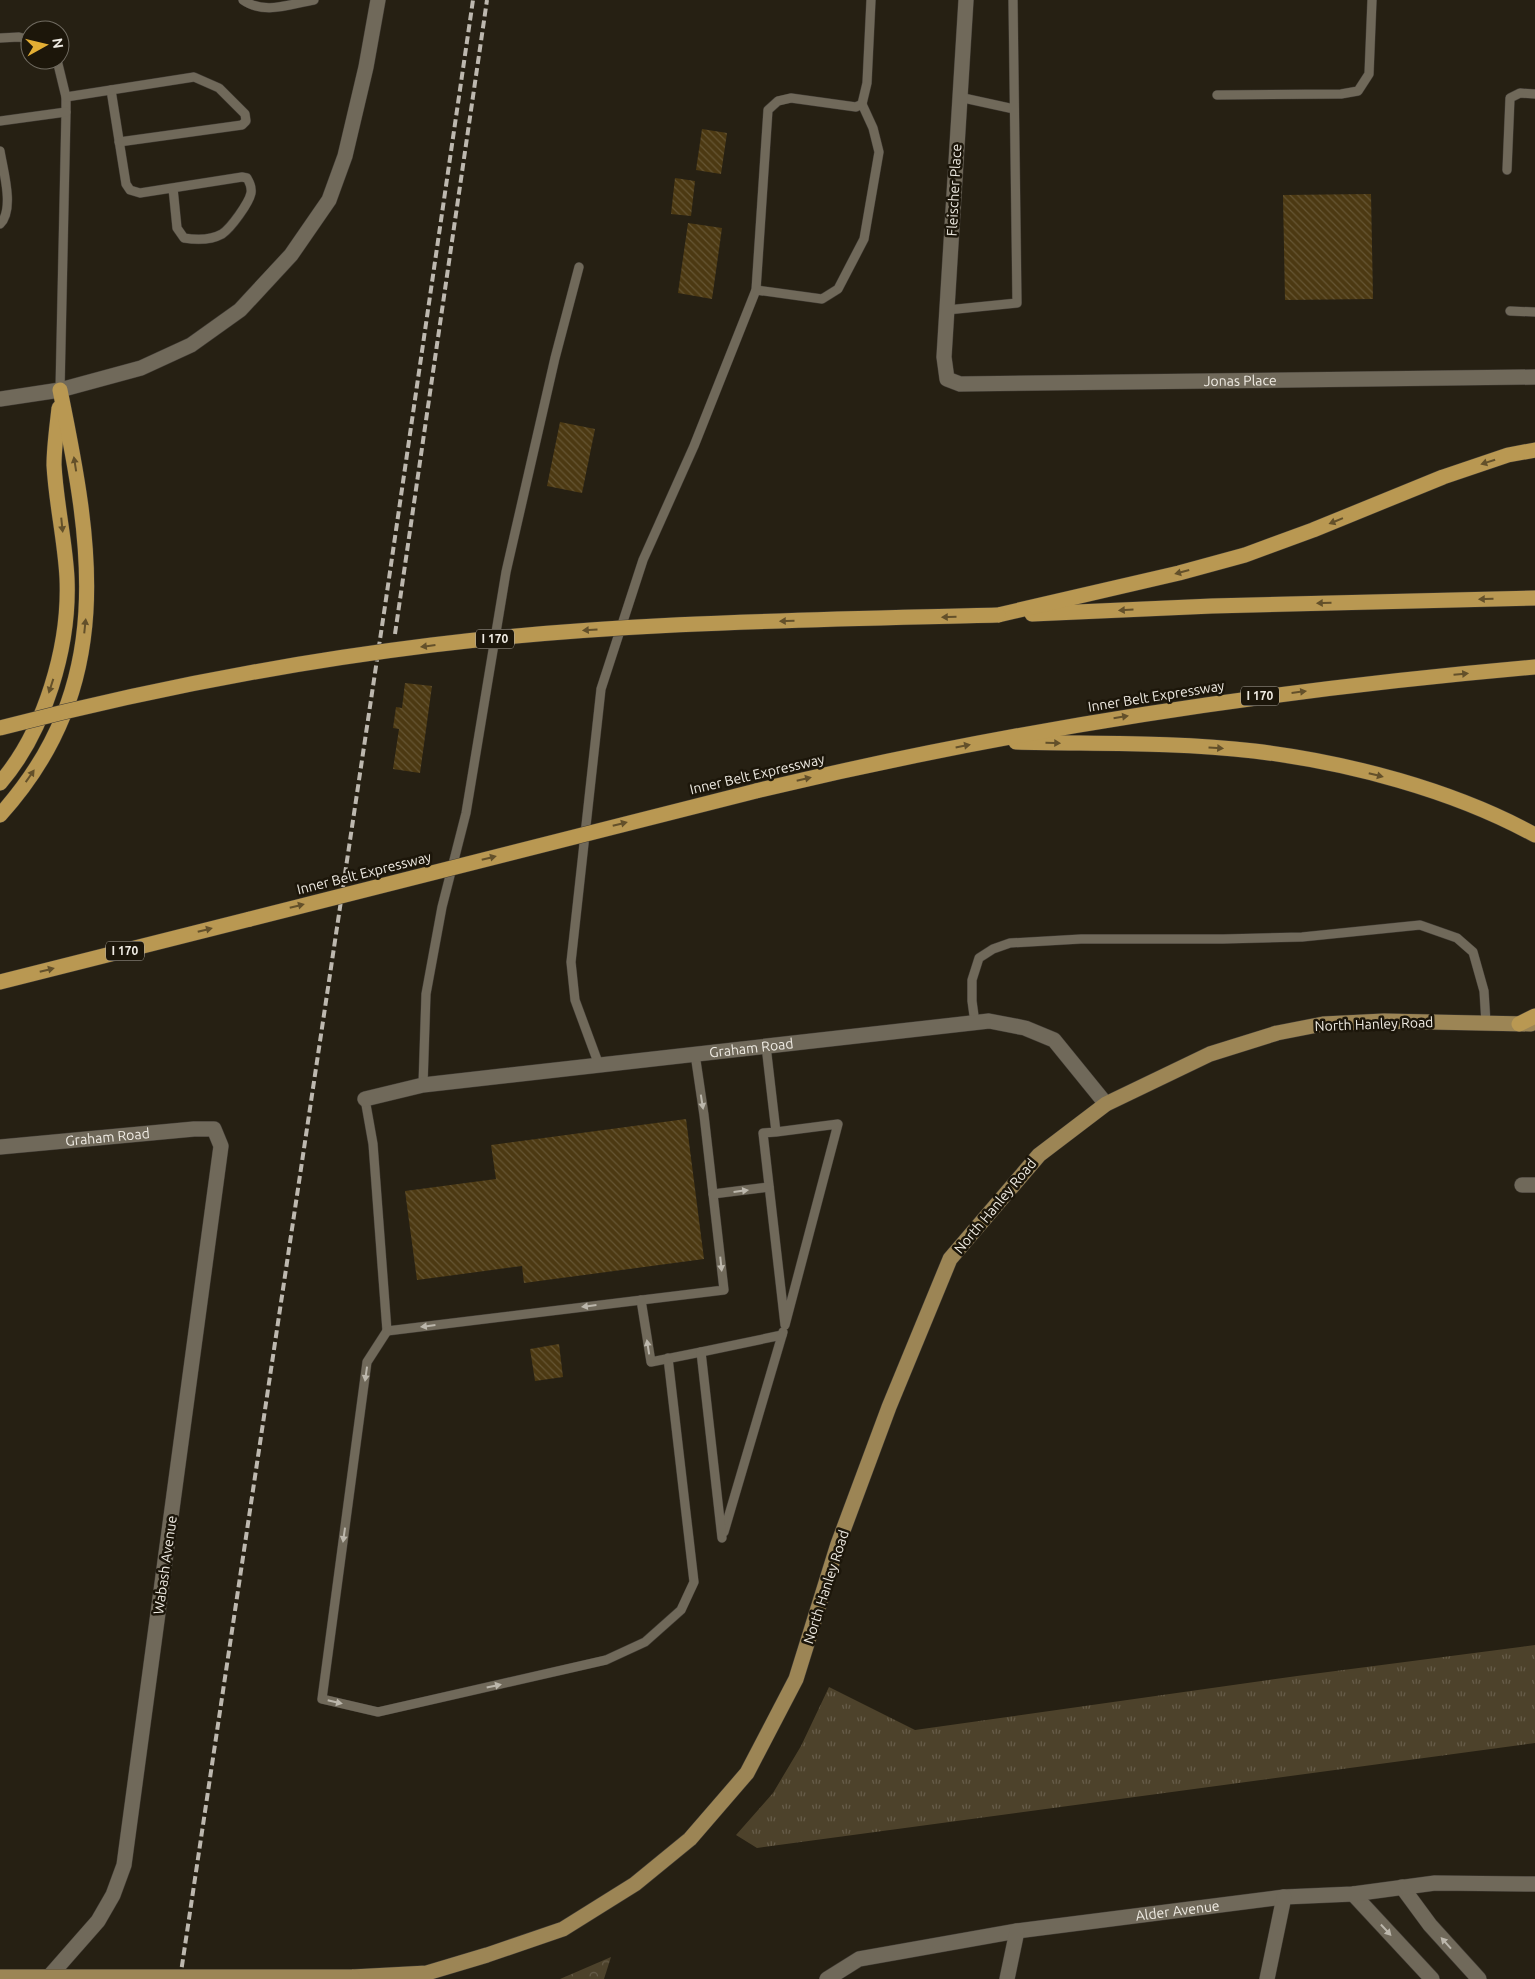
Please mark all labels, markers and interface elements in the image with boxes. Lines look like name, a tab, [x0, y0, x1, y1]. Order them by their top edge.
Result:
north arrow	[20, 20, 70, 70]
text: N	[49, 37, 67, 49]
street label: Fleischer Place	[944, 143, 964, 237]
street label: Jonas Place	[1204, 372, 1277, 389]
one-way arrow	[71, 456, 79, 472]
one-way arrow	[1480, 458, 1495, 466]
one-way arrow	[58, 517, 66, 533]
one-way arrow	[1329, 517, 1343, 525]
one-way arrow	[1175, 568, 1190, 576]
one-way arrow	[1478, 596, 1494, 604]
one-way arrow	[1316, 599, 1332, 607]
one-way arrow	[1118, 607, 1134, 615]
one-way arrow	[941, 613, 957, 621]
one-way arrow	[779, 617, 795, 625]
one-way arrow	[81, 618, 89, 634]
one-way arrow	[582, 626, 598, 634]
road number: I 170	[476, 630, 514, 648]
one-way arrow	[420, 642, 436, 650]
one-way arrow	[1453, 670, 1469, 678]
street label: Inner Belt Expressway	[1087, 677, 1226, 715]
one-way arrow	[47, 678, 54, 693]
road number: I 170	[1241, 686, 1279, 706]
one-way arrow	[1292, 687, 1308, 695]
one-way arrow	[1114, 713, 1130, 721]
one-way arrow	[1046, 739, 1062, 747]
one-way arrow	[955, 742, 971, 750]
one-way arrow	[1208, 745, 1224, 753]
street label: Inner Belt Expressway	[688, 751, 826, 797]
one-way arrow	[25, 770, 35, 783]
one-way arrow	[1368, 771, 1383, 779]
one-way arrow	[796, 775, 811, 783]
one-way arrow	[613, 820, 628, 828]
street label: Inner Belt Expressway	[295, 848, 433, 897]
one-way arrow	[481, 853, 496, 861]
one-way arrow	[290, 902, 305, 910]
one-way arrow	[197, 926, 212, 934]
road number: I 170	[106, 941, 144, 960]
one-way arrow	[40, 966, 55, 974]
street label: North Hanley Road	[1314, 1014, 1434, 1034]
street label: Graham Road	[708, 1035, 794, 1061]
one-way arrow	[698, 1095, 706, 1111]
street label: Graham Road	[65, 1125, 150, 1149]
street label: North Hanley Road	[951, 1155, 1039, 1257]
one-way arrow	[733, 1187, 749, 1195]
one-way arrow	[717, 1256, 725, 1272]
one-way arrow	[581, 1303, 597, 1311]
one-way arrow	[419, 1322, 435, 1330]
one-way arrow	[644, 1338, 652, 1354]
one-way arrow	[362, 1366, 370, 1382]
street label: Wabash Avenue	[150, 1515, 180, 1615]
one-way arrow	[340, 1527, 348, 1543]
street label: North Hanley Road	[800, 1528, 852, 1646]
one-way arrow	[486, 1682, 502, 1690]
one-way arrow	[328, 1698, 343, 1706]
street label: Alder Avenue	[1135, 1897, 1220, 1924]
one-way arrow	[1380, 1923, 1392, 1935]
one-way arrow	[1440, 1937, 1452, 1949]

